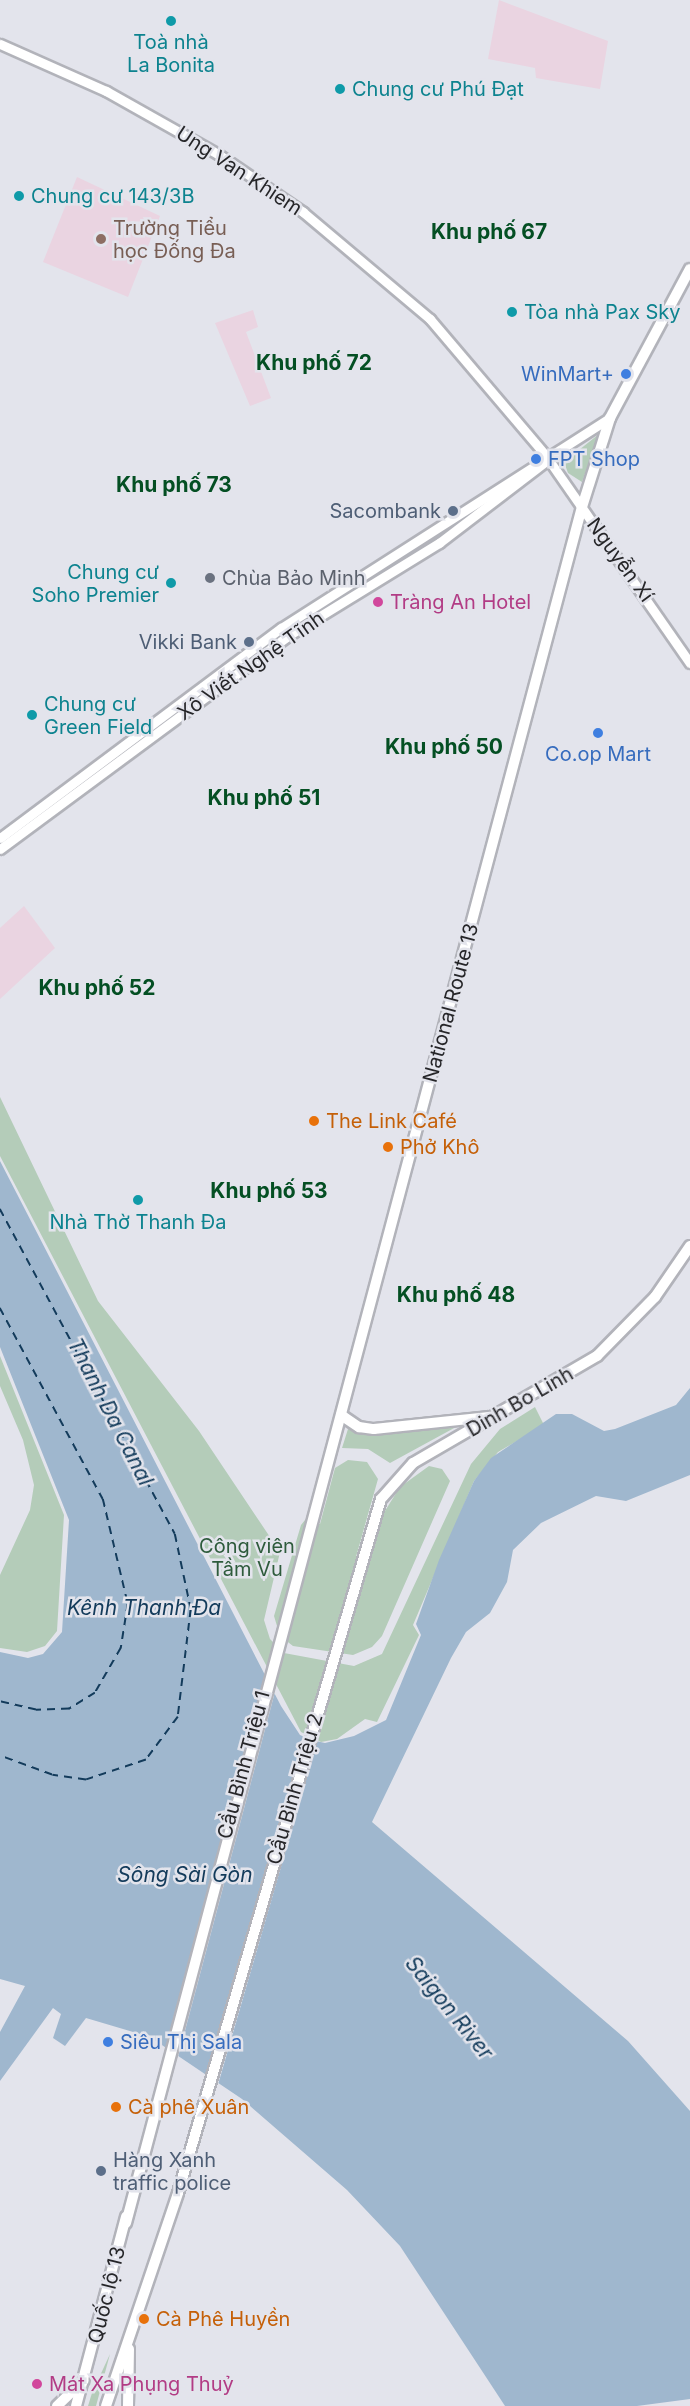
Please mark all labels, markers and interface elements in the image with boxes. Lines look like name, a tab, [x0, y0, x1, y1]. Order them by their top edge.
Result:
marker: Toà nhà La Bonita	[164, 14, 178, 28]
place label: Toà nhà La Bonita	[127, 30, 215, 77]
place label: Chung cư Phú Đạt	[352, 77, 524, 101]
marker: Chung cư Phú Đạt	[333, 82, 347, 96]
street label: Ung Van Khiem	[172, 121, 306, 221]
place label: Chung cư 143/3B	[31, 184, 194, 208]
marker: Chung cư 143/3B	[12, 189, 26, 203]
place label: Trường Tiểu học Đống Đa	[113, 216, 236, 263]
district label: Khu phố 67	[431, 219, 547, 245]
marker: Trường Tiểu học Đống Đa	[94, 232, 108, 246]
place label: Tòa nhà Pax Sky	[524, 300, 680, 324]
marker: Tòa nhà Pax Sky	[505, 305, 519, 319]
district label: Khu phố 72	[256, 350, 372, 376]
place label: WinMart+	[521, 362, 614, 386]
marker: WinMart+	[619, 367, 633, 381]
place label: FPT Shop	[548, 447, 640, 471]
marker: FPT Shop	[529, 452, 543, 466]
district label: Khu phố 73	[116, 472, 232, 498]
place label: Sacombank	[330, 499, 441, 523]
marker: Sacombank	[446, 504, 460, 518]
street label: Nguyễn Xí	[582, 513, 658, 607]
place label: Chung cư Soho Premier	[32, 560, 159, 607]
place label: Chùa Bảo Minh	[222, 566, 366, 590]
marker: Chùa Bảo Minh	[203, 571, 217, 585]
marker: Chung cư Soho Premier	[164, 576, 178, 590]
place label: Tràng An Hotel	[390, 590, 531, 614]
marker: Tràng An Hotel	[371, 595, 385, 609]
street label: Xô Viết Nghệ Tĩnh	[173, 606, 329, 726]
place label: Vikki Bank	[139, 630, 237, 654]
marker: Vikki Bank	[242, 635, 256, 649]
place label: Chung cư Green Field	[44, 692, 152, 739]
marker: Chung cư Green Field	[25, 708, 39, 722]
marker: Co.op Mart	[591, 726, 605, 740]
district label: Khu phố 50	[385, 734, 503, 760]
place label: Co.op Mart	[545, 742, 651, 766]
district label: Khu phố 51	[208, 785, 320, 811]
street label: National Route 13	[418, 921, 484, 1085]
district label: Khu phố 52	[38, 975, 156, 1001]
place label: The Link Café	[326, 1109, 457, 1133]
marker: The Link Café	[307, 1114, 321, 1128]
place label: Phở Khô	[400, 1135, 479, 1159]
marker: Phở Khô	[381, 1140, 395, 1154]
district label: Khu phố 53	[210, 1178, 328, 1204]
marker: Nhà Thờ Thanh Đa	[131, 1193, 145, 1207]
place label: Nhà Thờ Thanh Đa	[50, 1210, 226, 1234]
district label: Khu phố 48	[397, 1282, 515, 1308]
water label: Thanh Da Canal	[62, 1334, 158, 1490]
street label: Dinh Bo Linh	[462, 1362, 578, 1442]
park label: Công viên Tầm Vu	[199, 1535, 295, 1582]
water label: Kênh Thanh Đa	[67, 1595, 221, 1621]
street label: Cầu Bình Triệu 1	[213, 1688, 275, 1842]
street label: Cầu Bình Triệu 2	[262, 1711, 328, 1867]
water label: Sông Sài Gòn	[117, 1862, 253, 1888]
water label: Saigon River	[400, 1951, 498, 2065]
place label: Siêu Thị Sala	[120, 2030, 242, 2054]
marker: Siêu Thị Sala	[101, 2035, 115, 2049]
place label: Cà phê Xuân	[128, 2095, 249, 2119]
marker: Cà phê Xuân	[109, 2100, 123, 2114]
place label: Hàng Xanh traffic police	[113, 2148, 231, 2195]
marker: Hàng Xanh traffic police	[94, 2164, 108, 2178]
street label: Quốc lộ 13	[83, 2244, 131, 2346]
place label: Cà Phê Huyền	[156, 2307, 290, 2331]
marker: Cà Phê Huyền	[137, 2312, 151, 2326]
place label: Mát Xa Phụng Thuỷ	[49, 2372, 234, 2396]
marker: Mát Xa Phụng Thuỷ	[30, 2377, 44, 2391]

